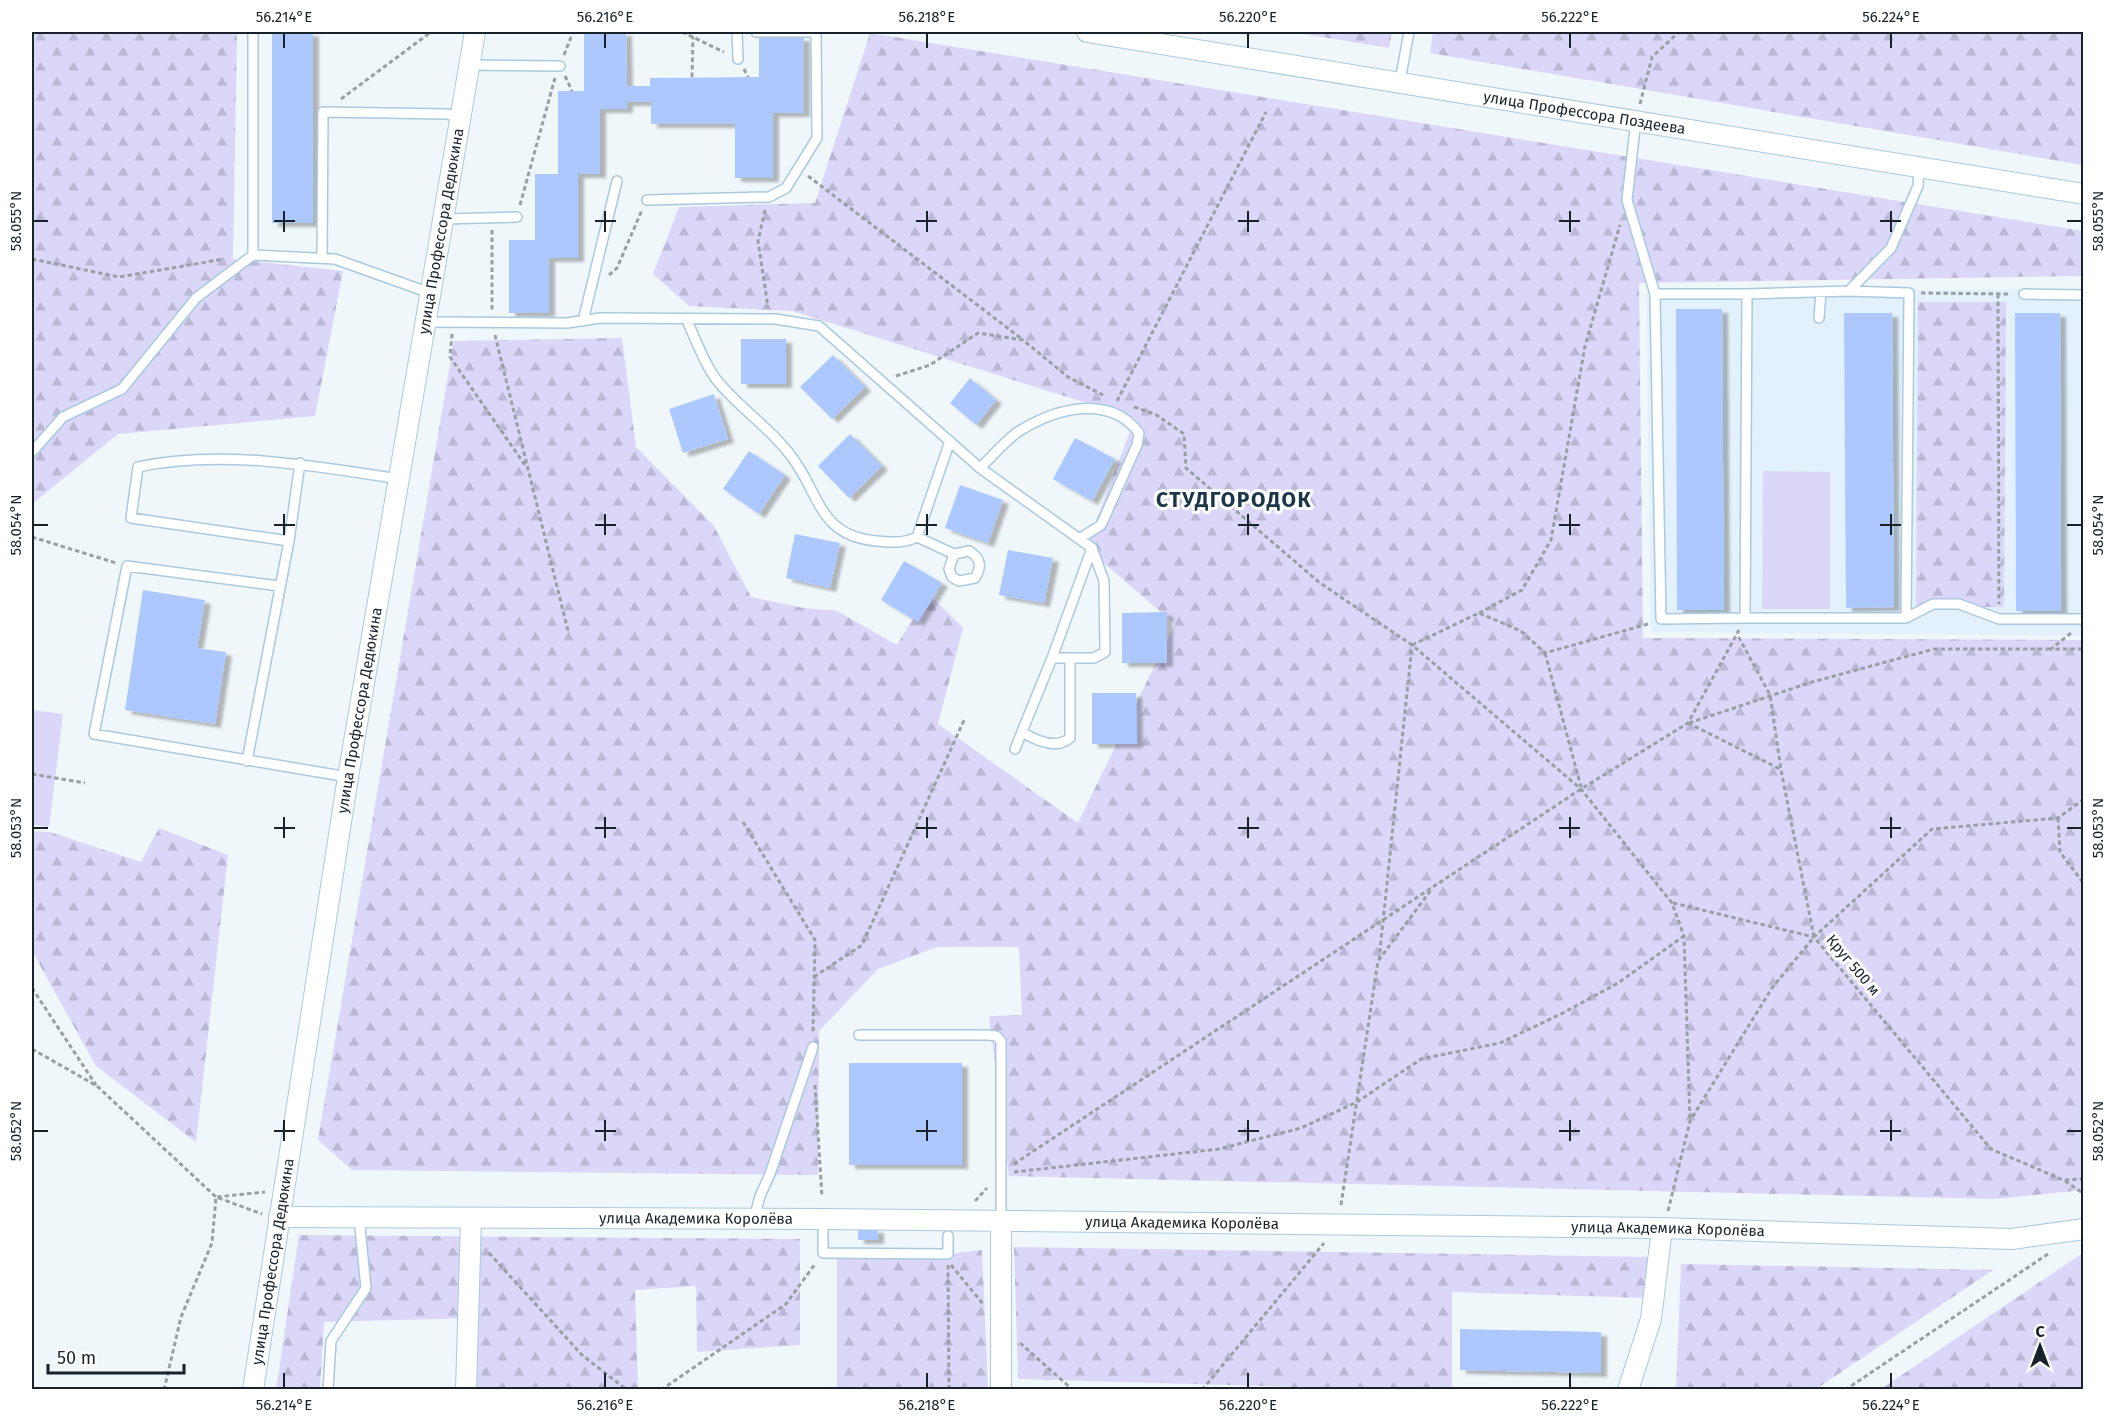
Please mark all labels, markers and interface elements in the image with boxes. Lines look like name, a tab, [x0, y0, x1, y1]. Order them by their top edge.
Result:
text: 56.214°E	[256, 8, 312, 26]
text: 56.216°E	[577, 8, 633, 26]
text: 56.218°E	[899, 8, 955, 26]
text: 56.220°E	[1219, 8, 1277, 26]
text: 56.222°E	[1541, 8, 1599, 26]
text: 56.224°E	[1862, 8, 1920, 26]
street label: улица Профессора Поздеева	[1482, 88, 1687, 138]
street label: улица Профессора Дедюкина	[415, 127, 467, 336]
text: 58.055°N	[7, 191, 25, 251]
text: 58.055°N	[2089, 191, 2107, 251]
district label: СТУДГОРОДОК	[1156, 487, 1312, 513]
text: 58.054°N	[7, 494, 25, 556]
text: 58.054°N	[2089, 494, 2107, 556]
street label: улица Профессора Дедюкина	[333, 606, 386, 815]
text: 58.053°N	[7, 798, 25, 858]
text: 58.053°N	[2089, 798, 2107, 858]
street label: Круг 500 м	[1822, 931, 1884, 999]
text: 58.052°N	[7, 1101, 25, 1161]
text: 58.052°N	[2089, 1101, 2107, 1161]
street label: улица Профессора Дедюкина	[248, 1157, 298, 1366]
street label: улица Академика Королёва	[599, 1209, 793, 1228]
street label: улица Академика Королёва	[1085, 1213, 1279, 1233]
street label: улица Академика Королёва	[1571, 1218, 1765, 1240]
north arrow	[2010, 1316, 2070, 1376]
text: С	[2035, 1322, 2045, 1341]
scale bar	[48, 1337, 184, 1375]
text: 50 m	[57, 1347, 96, 1369]
text: 56.214°E	[256, 1396, 312, 1414]
text: 56.216°E	[577, 1396, 633, 1414]
text: 56.218°E	[899, 1396, 955, 1414]
text: 56.220°E	[1219, 1396, 1277, 1414]
text: 56.222°E	[1541, 1396, 1599, 1414]
text: 56.224°E	[1862, 1396, 1920, 1414]

